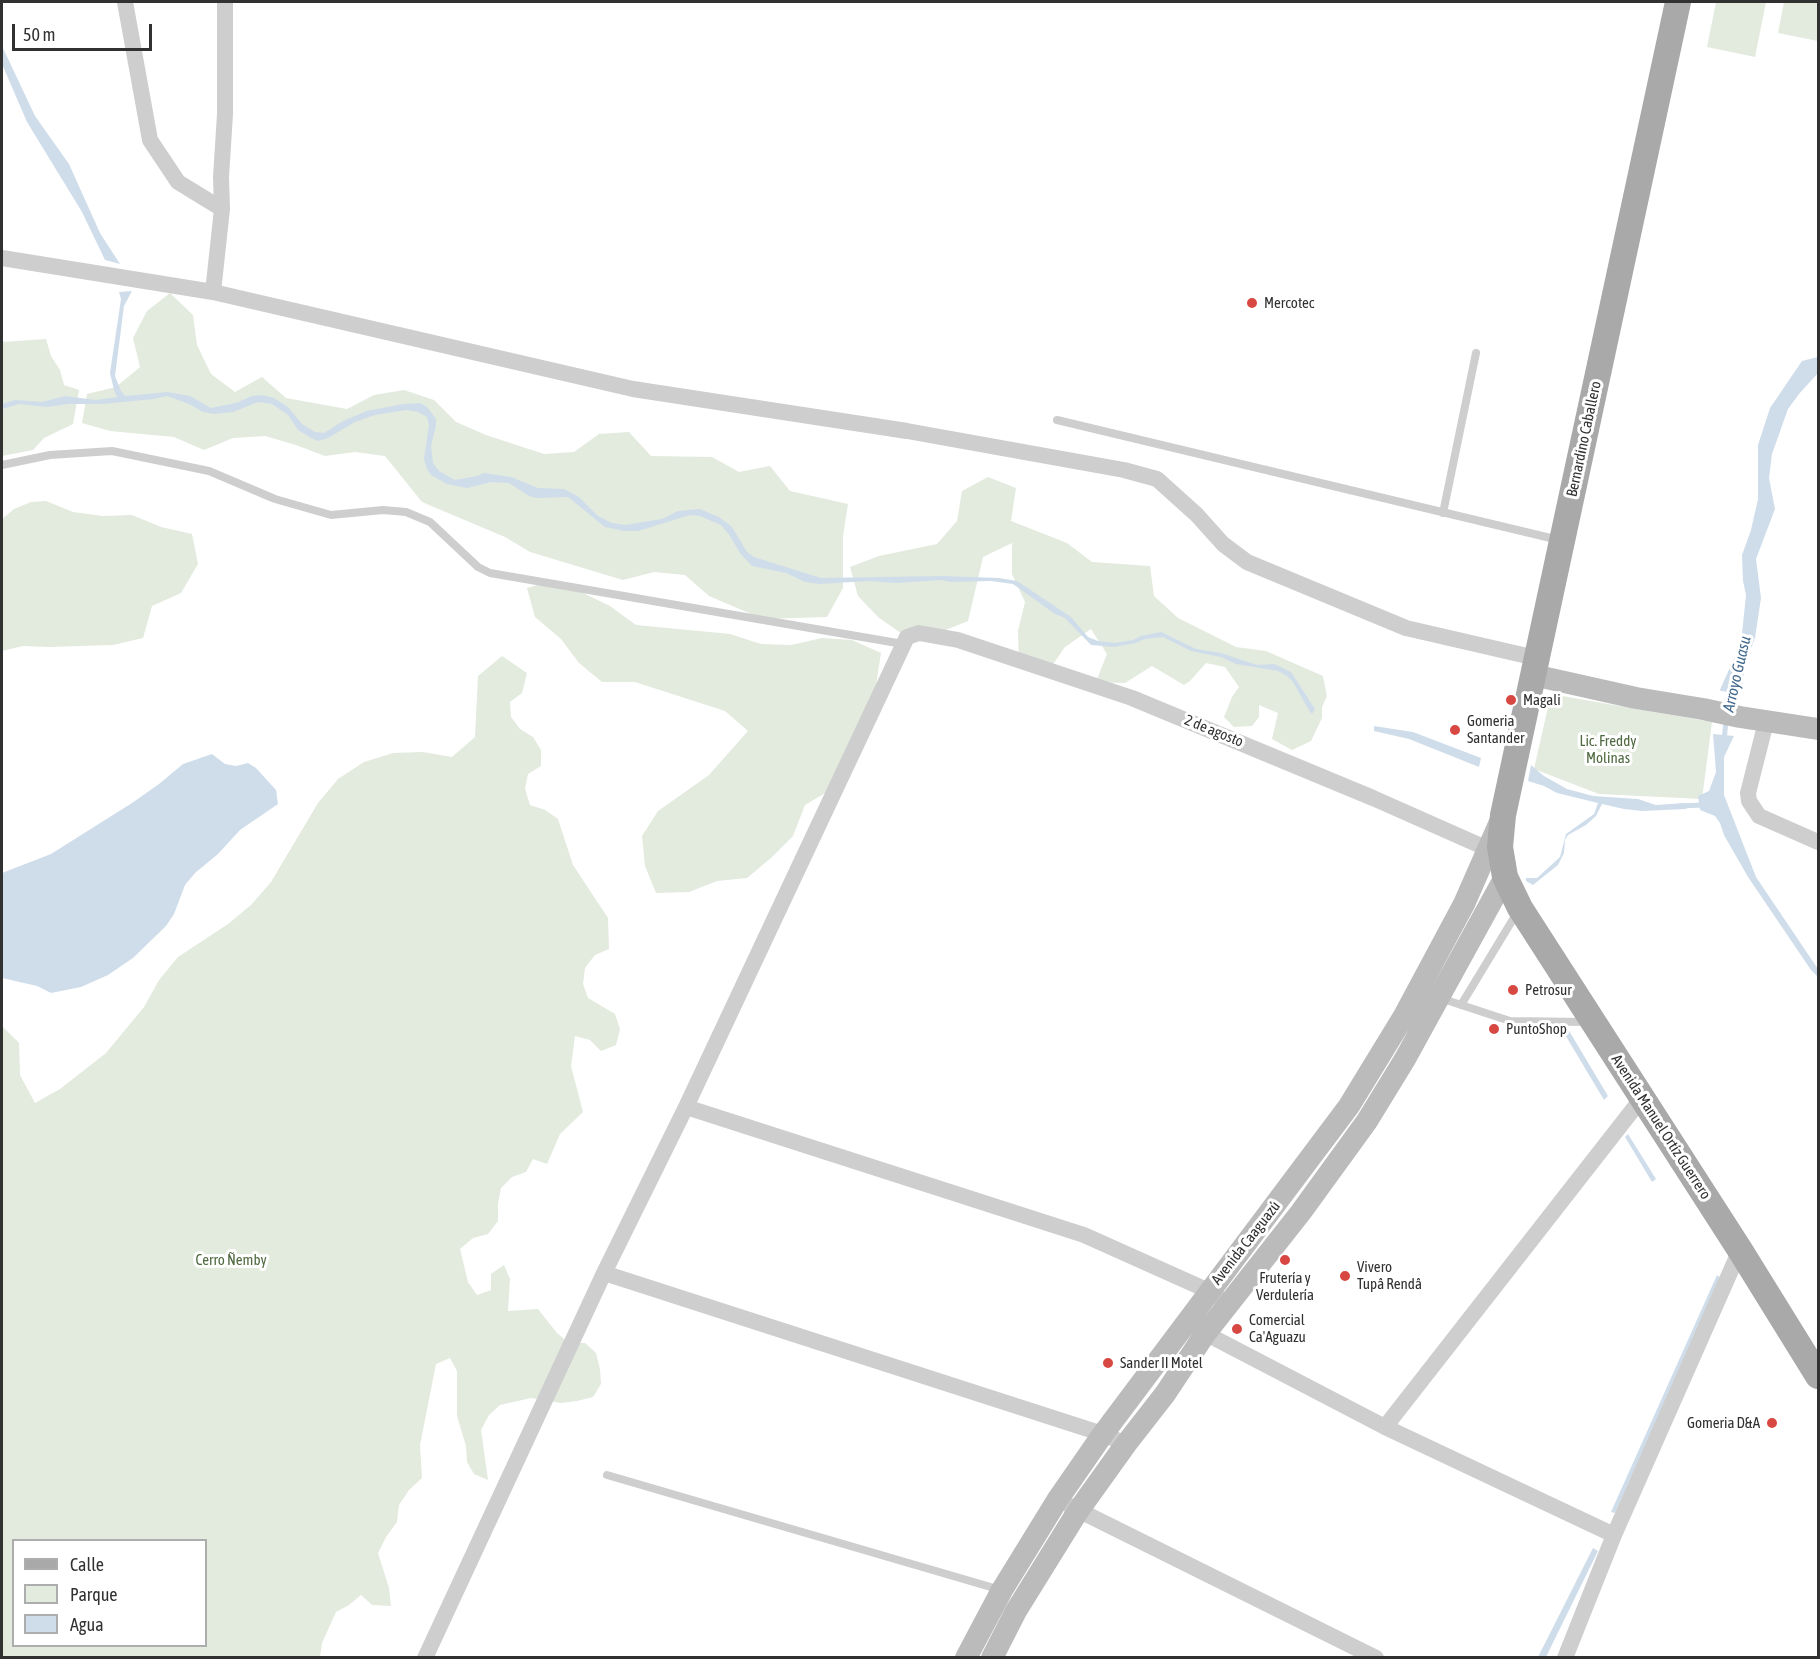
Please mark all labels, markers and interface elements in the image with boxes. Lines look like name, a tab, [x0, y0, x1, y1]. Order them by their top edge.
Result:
scale bar	[15, 12, 154, 50]
text: 50 m	[23, 24, 55, 45]
place label: Mercotec	[1264, 294, 1314, 312]
marker: Mercotec	[1245, 296, 1259, 310]
street label: Bernardino Caballero	[1563, 379, 1605, 499]
water label: Arroyo Guasu	[1719, 634, 1755, 714]
place label: Magali	[1523, 691, 1561, 709]
marker: Magali	[1504, 693, 1518, 707]
street label: 2 de agosto	[1182, 711, 1246, 751]
place label: Gomeria Santander	[1467, 712, 1524, 747]
marker: Gomeria Santander	[1448, 723, 1462, 737]
park label: Lic. Freddy Molinas	[1580, 732, 1636, 767]
place label: Petrosur	[1525, 981, 1572, 999]
marker: Petrosur	[1506, 983, 1520, 997]
place label: PuntoShop	[1506, 1020, 1567, 1038]
marker: PuntoShop	[1487, 1022, 1501, 1036]
street label: Avenida Manuel Ortíz Guerrero	[1607, 1051, 1715, 1203]
street label: Avenida Caaguazú	[1208, 1198, 1284, 1288]
park label: Cerro Ñemby	[195, 1251, 267, 1269]
marker: Frutería y Verdulería	[1278, 1253, 1292, 1267]
place label: Vivero Tupâ Rendâ	[1357, 1258, 1422, 1293]
place label: Frutería y Verdulería	[1256, 1269, 1314, 1304]
marker: Vivero Tupâ Rendâ	[1338, 1269, 1352, 1283]
place label: Comercial Ca'Aguazu	[1249, 1311, 1306, 1346]
marker: Comercial Ca'Aguazu	[1230, 1322, 1244, 1336]
place label: Sander II Motel	[1120, 1354, 1203, 1372]
marker: Sander II Motel	[1101, 1356, 1115, 1370]
place label: Gomeria D&A	[1687, 1414, 1760, 1432]
marker: Gomeria D&A	[1765, 1416, 1779, 1430]
legend	[12, 1539, 207, 1647]
text: Calle	[70, 1554, 104, 1575]
text: Parque	[70, 1584, 118, 1605]
text: Agua	[70, 1614, 104, 1635]

